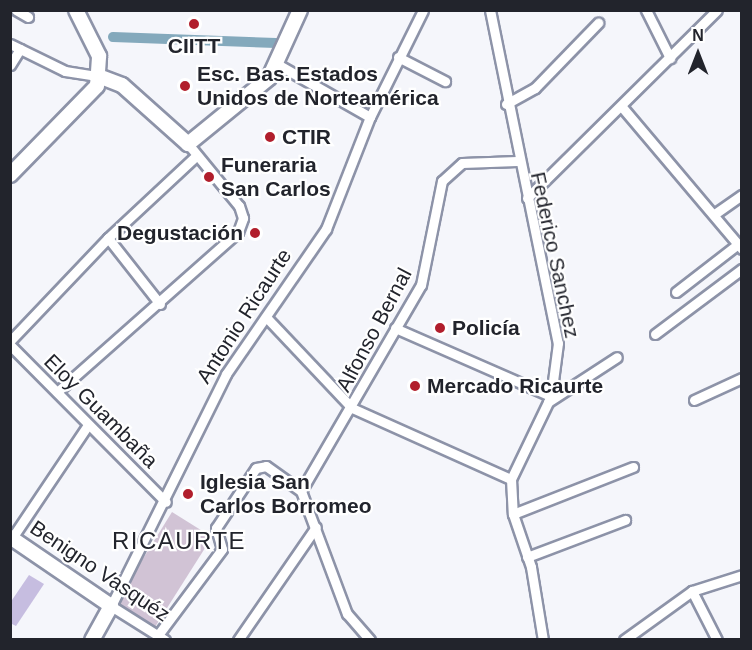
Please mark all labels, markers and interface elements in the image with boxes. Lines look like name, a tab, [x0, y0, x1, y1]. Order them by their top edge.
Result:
marker: CIITT	[187, 17, 201, 31]
north arrow	[668, 24, 728, 84]
text: N	[692, 27, 704, 44]
place label: CIITT	[168, 33, 220, 59]
place label: Esc. Bas. Estados Unidos de Norteamérica	[197, 61, 439, 111]
marker: Esc. Bas. Estados Unidos de Norteamérica	[178, 79, 192, 93]
place label: CTIR	[282, 124, 331, 150]
marker: CTIR	[263, 130, 277, 144]
place label: Funeraria San Carlos	[221, 152, 331, 202]
marker: Funeraria San Carlos	[202, 170, 216, 184]
street label: Federico Sanchez	[525, 170, 585, 340]
place label: Degustación	[117, 220, 243, 246]
marker: Degustación	[248, 226, 262, 240]
street label: Antonio Ricaurte	[191, 244, 297, 388]
street label: Alfonso Bernal	[331, 264, 417, 396]
place label: Policía	[452, 315, 520, 341]
marker: Policía	[433, 321, 447, 335]
street label: Eloy Guambaña	[39, 349, 163, 473]
place label: Mercado Ricaurte	[427, 373, 603, 399]
marker: Mercado Ricaurte	[408, 379, 422, 393]
place label: Iglesia San Carlos Borromeo	[200, 469, 372, 519]
marker: Iglesia San Carlos Borromeo	[181, 487, 195, 501]
street label: Benigno Vasquéz	[25, 515, 175, 627]
district label: RICAURTE	[112, 527, 246, 555]

